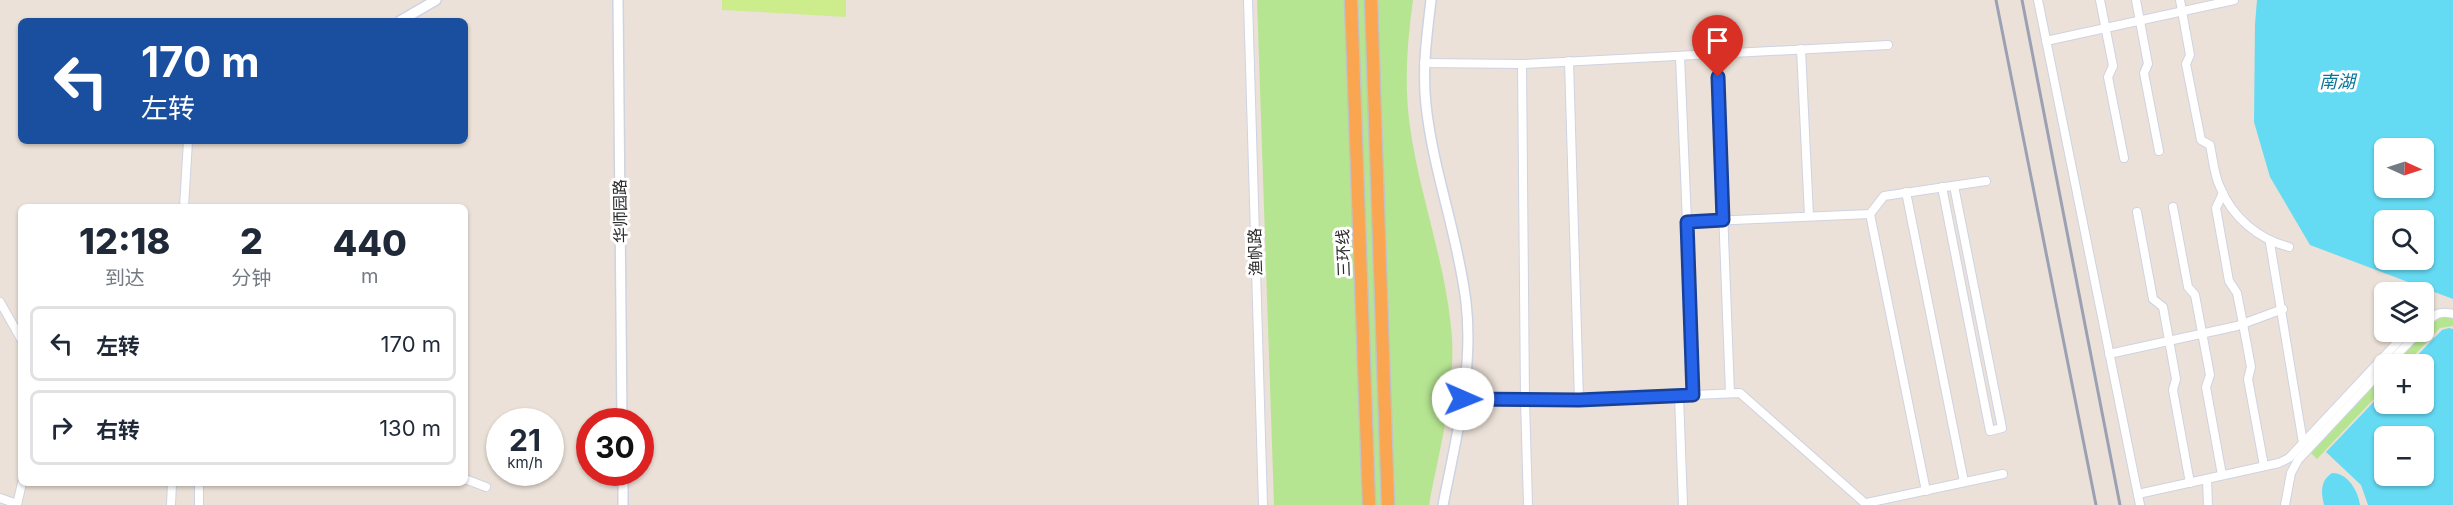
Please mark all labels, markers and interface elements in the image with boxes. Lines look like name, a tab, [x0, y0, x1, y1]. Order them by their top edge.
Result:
pin	[1692, 15, 1743, 77]
icon: arrive	[1701, 24, 1734, 57]
text: 170 m	[141, 36, 259, 87]
icon: left	[42, 42, 120, 120]
water label: 南湖	[2319, 71, 2358, 92]
text: 左转	[141, 92, 195, 125]
north arrow	[2374, 138, 2434, 198]
map controls	[2374, 138, 2434, 486]
street label: 华师园路	[609, 179, 631, 243]
button: search	[2374, 210, 2434, 270]
text: 12:18	[79, 219, 170, 263]
text: 2	[240, 219, 263, 263]
text: 440	[332, 221, 407, 265]
street label: 渔帆路	[1244, 228, 1266, 276]
street label: 三环线	[1332, 229, 1354, 277]
text: m	[361, 264, 378, 288]
text: 到达	[105, 266, 145, 290]
text: 分钟	[231, 266, 271, 290]
button: layers	[2374, 282, 2434, 342]
icon: left	[45, 327, 78, 360]
text: 170 m	[381, 331, 441, 357]
text: 左转	[96, 333, 140, 359]
button: +	[2374, 354, 2434, 414]
position arrow	[1431, 367, 1495, 431]
speed limit sign: 30	[576, 408, 654, 486]
icon: right	[45, 411, 78, 444]
text: 130 m	[379, 415, 441, 441]
text: 右转	[96, 417, 140, 443]
text: 21	[509, 422, 541, 458]
button: −	[2374, 426, 2434, 486]
text: km/h	[507, 453, 543, 472]

